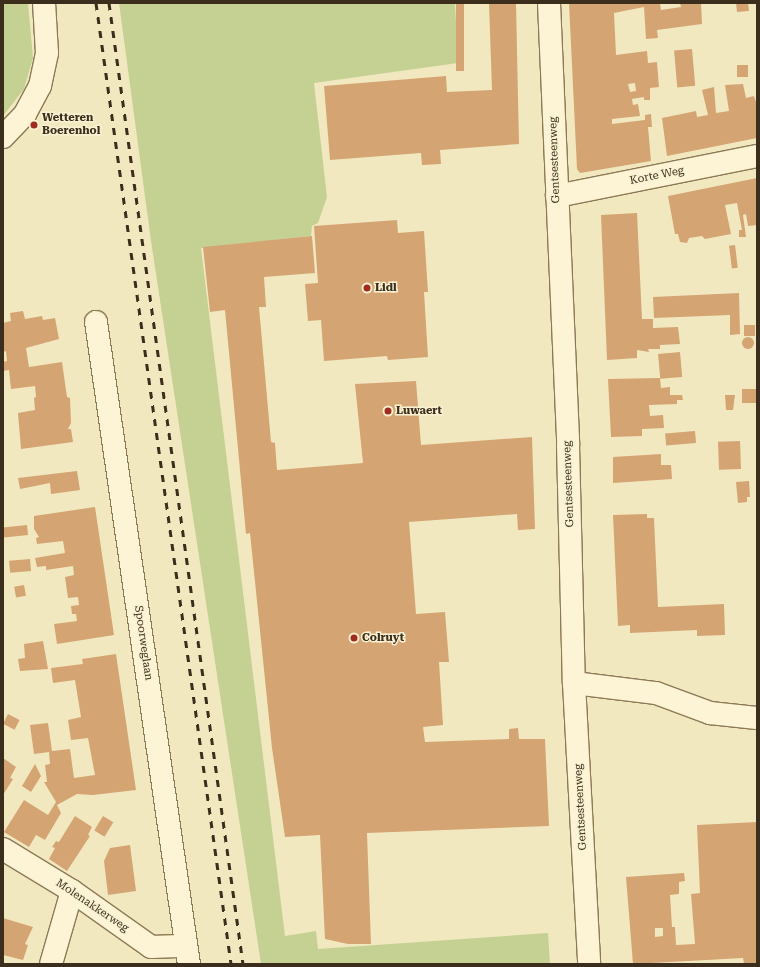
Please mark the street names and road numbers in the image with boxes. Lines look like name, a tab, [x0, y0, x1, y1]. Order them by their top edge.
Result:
street label: Gentsesteenweg	[547, 116, 563, 204]
street label: Korte Weg	[629, 164, 685, 188]
street label: Gentsesteenweg	[561, 440, 577, 528]
street label: Spoorweglaan	[131, 605, 155, 681]
street label: Gentsesteenweg	[572, 763, 590, 851]
street label: Molenakkerweg	[53, 877, 131, 935]

